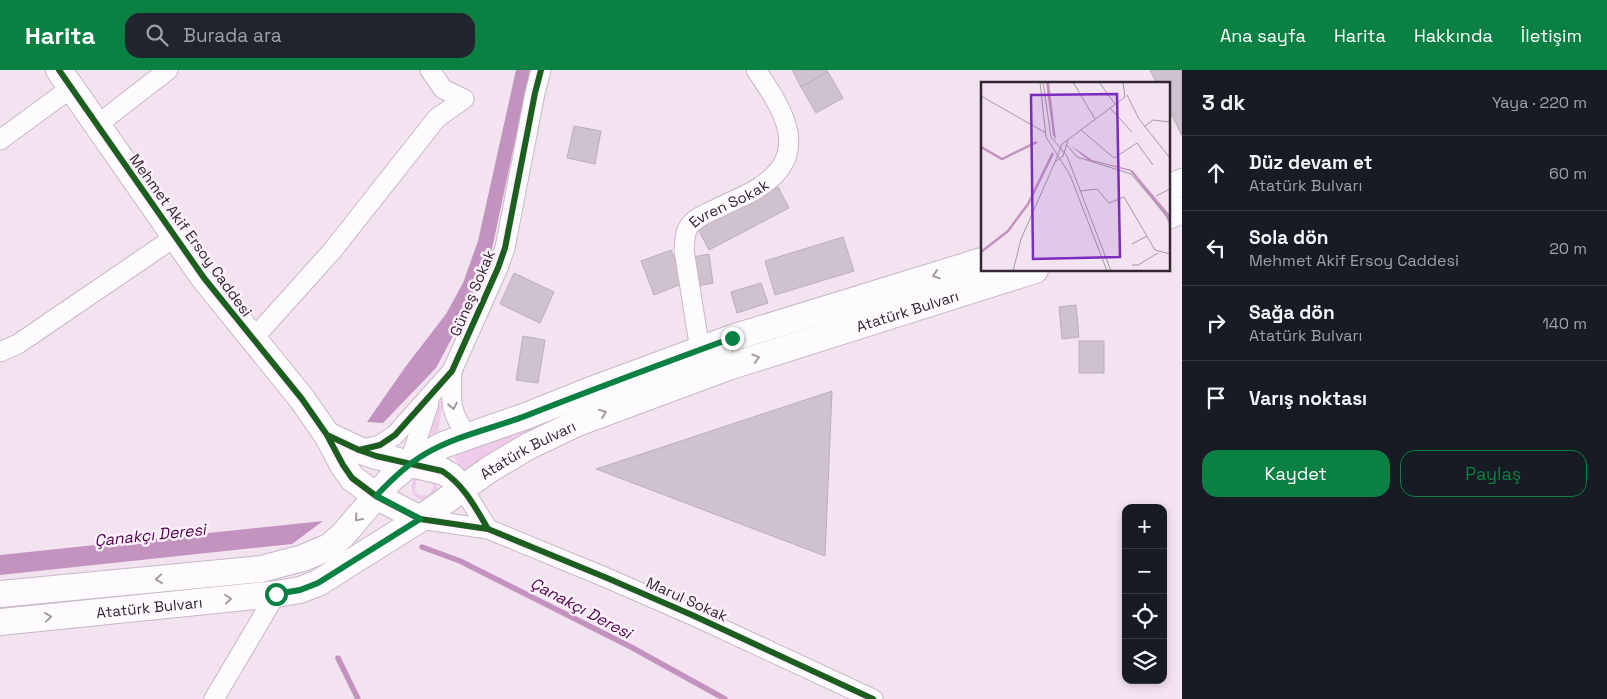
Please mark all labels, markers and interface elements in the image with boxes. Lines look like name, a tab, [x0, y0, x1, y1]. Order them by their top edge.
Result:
search box	[125, 13, 475, 58]
text: Harita	[25, 20, 95, 51]
icon: search	[143, 21, 171, 49]
text: Burada ara	[183, 23, 282, 48]
text: Ana sayfa	[1220, 24, 1306, 47]
text: Harita	[1334, 24, 1386, 47]
text: Hakkında	[1414, 24, 1493, 47]
text: İletişim	[1521, 24, 1582, 47]
inset map	[981, 82, 1170, 271]
text: 3 dk	[1202, 89, 1245, 116]
text: Yaya · 220 m	[1492, 92, 1587, 113]
street label: Mehmet Akif Ersoy Caddesi	[125, 150, 257, 320]
text: Düz devam et	[1249, 150, 1372, 175]
icon: ahead	[1202, 159, 1230, 187]
text: 60 m	[1549, 163, 1587, 184]
street label: Evren Sokak	[684, 174, 772, 231]
text: Atatürk Bulvarı	[1249, 175, 1363, 196]
text: Sola dön	[1249, 225, 1328, 250]
icon: left	[1202, 234, 1230, 262]
text: 20 m	[1549, 238, 1587, 259]
street label: Güneş Sokak	[445, 247, 499, 339]
text: Mehmet Akif Ersoy Caddesi	[1249, 250, 1459, 271]
one-way arrow	[932, 270, 940, 280]
street label: Atatürk Bulvarı	[854, 285, 961, 335]
text: Sağa dön	[1249, 300, 1335, 325]
icon: right	[1202, 309, 1230, 337]
text: 140 m	[1542, 313, 1587, 334]
text: Atatürk Bulvarı	[1249, 325, 1363, 346]
route end	[721, 327, 744, 350]
one-way arrow	[751, 353, 759, 363]
icon: arrive	[1202, 384, 1230, 412]
text: Varış noktası	[1249, 386, 1367, 411]
one-way arrow	[447, 401, 457, 410]
one-way arrow	[598, 409, 607, 419]
street label: Atatürk Bulvarı	[476, 416, 579, 483]
button: Kaydet	[1202, 450, 1390, 497]
button: Paylaş	[1400, 450, 1587, 497]
map controls	[1122, 504, 1167, 684]
button: +	[1122, 504, 1167, 549]
one-way arrow	[355, 512, 363, 521]
water label: Çanakçı Deresi	[93, 518, 209, 551]
button: −	[1122, 549, 1167, 594]
water label: Çanakçı Deresi	[527, 572, 637, 645]
one-way arrow	[155, 573, 163, 584]
street label: Marul Sokak	[643, 573, 731, 625]
route start	[265, 583, 288, 606]
street label: Atatürk Bulvarı	[95, 592, 203, 622]
one-way arrow	[224, 594, 232, 605]
button: locate	[1122, 594, 1167, 639]
one-way arrow	[45, 612, 53, 623]
button: layers	[1122, 639, 1167, 684]

